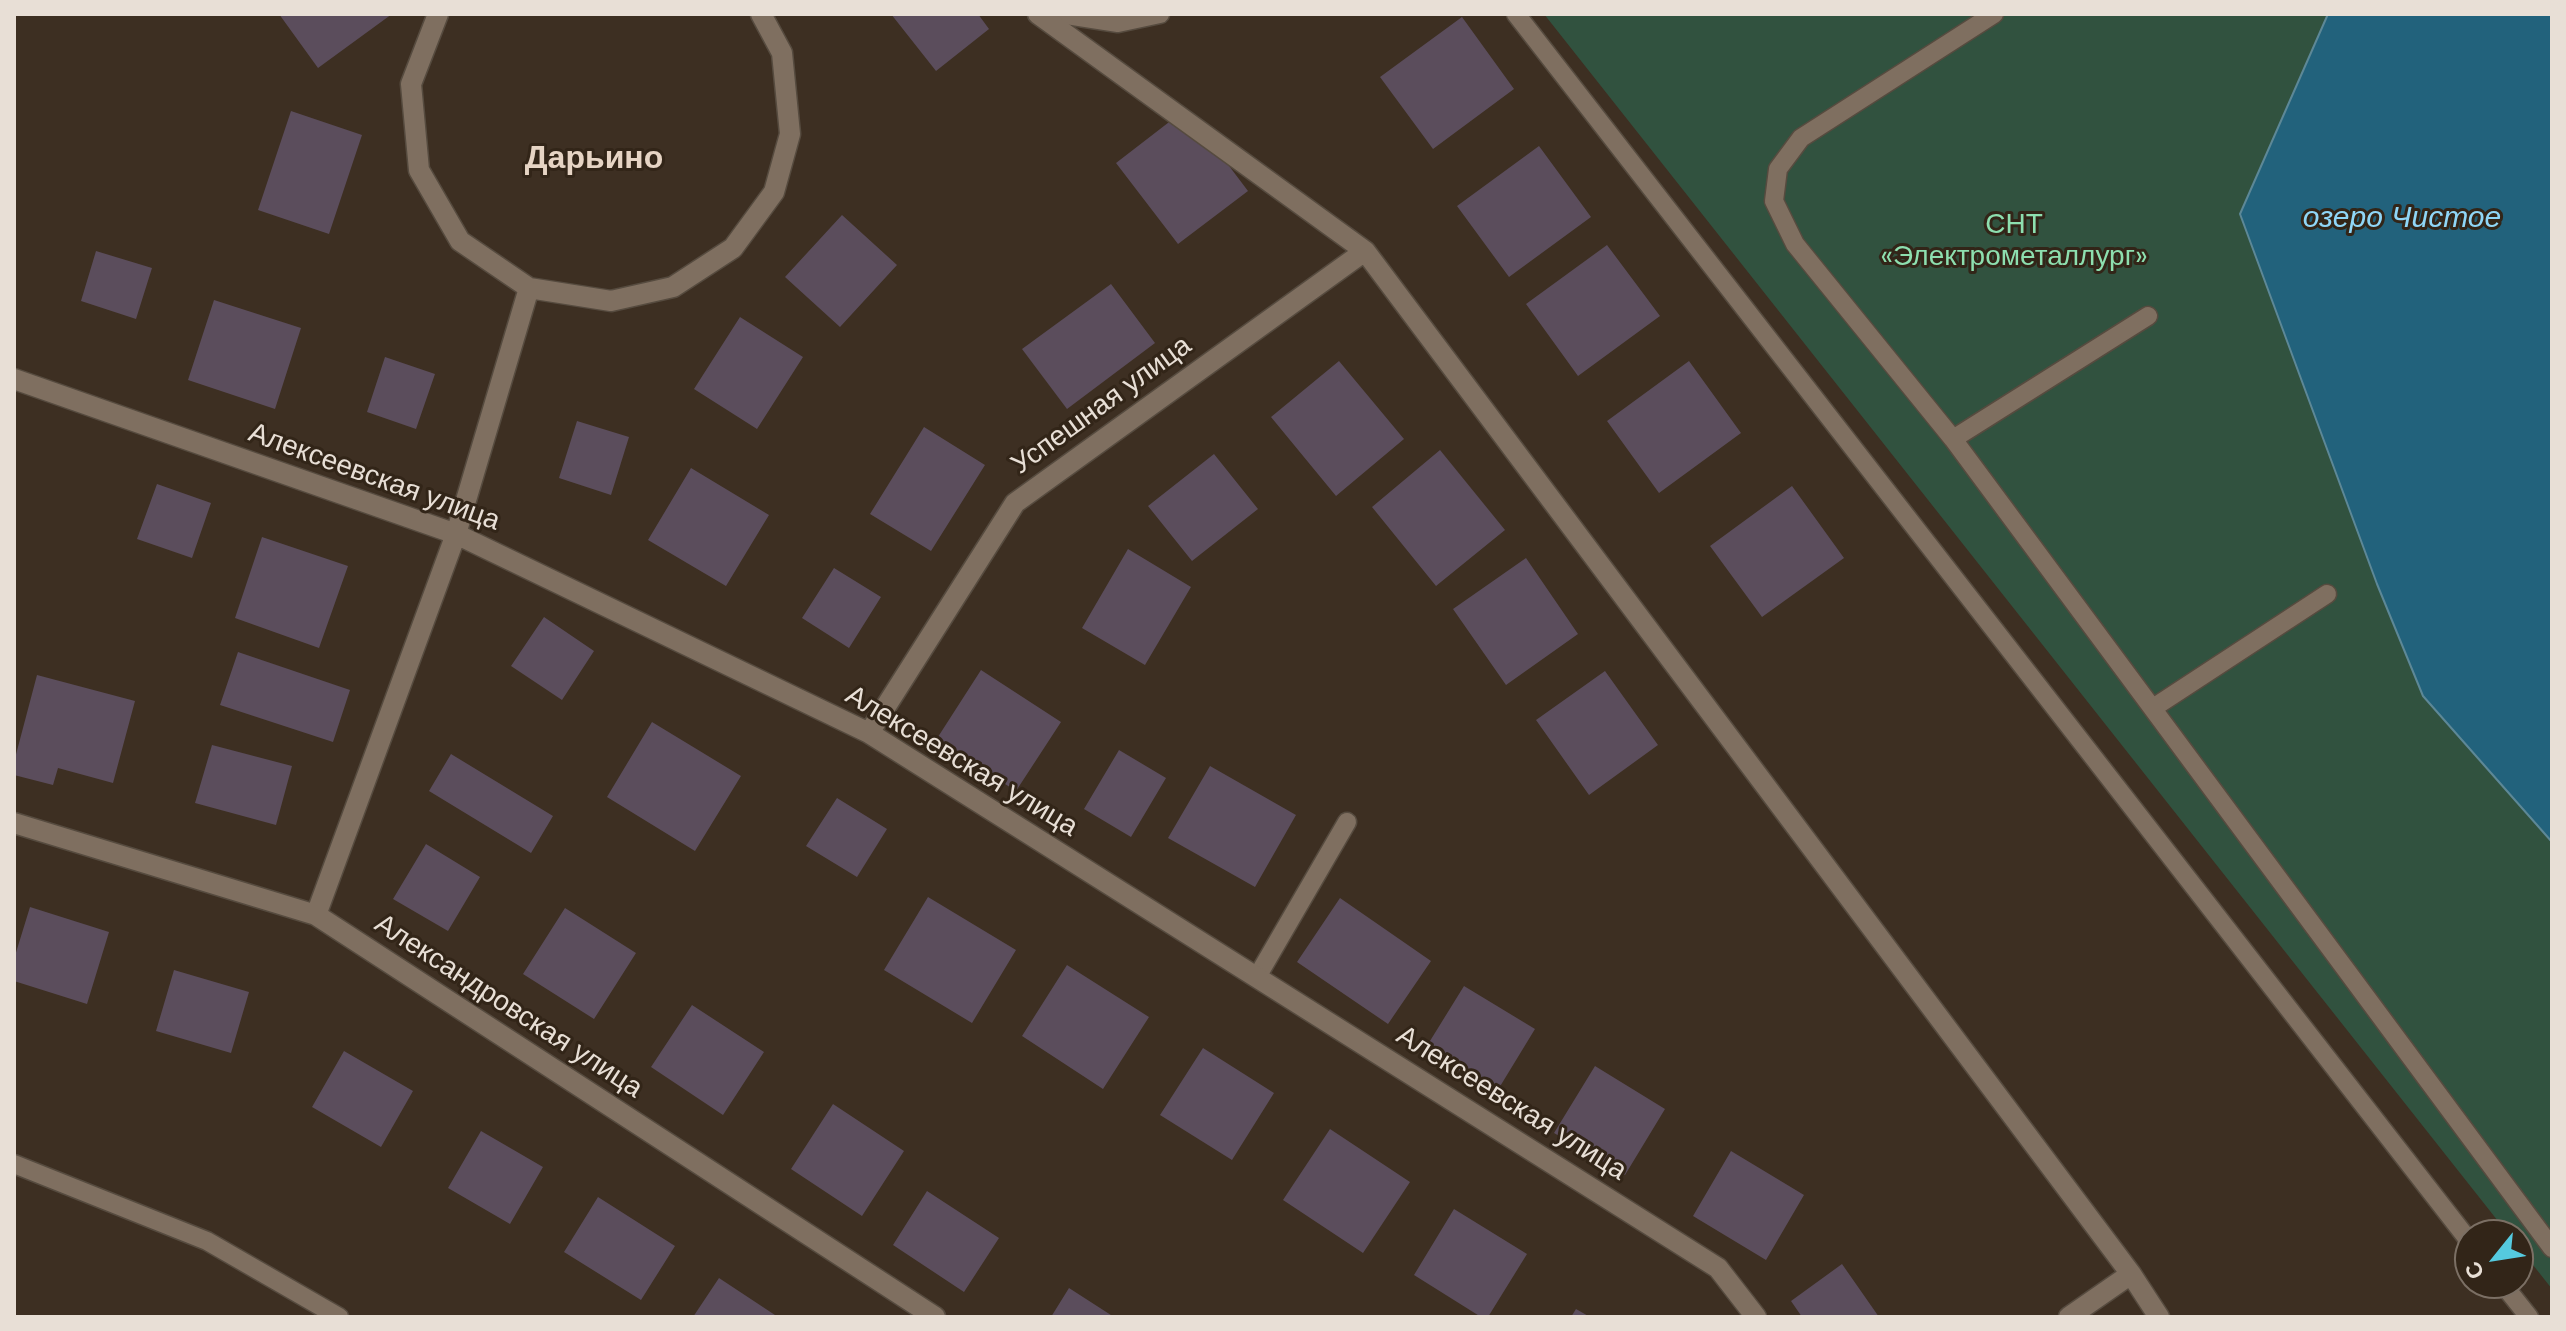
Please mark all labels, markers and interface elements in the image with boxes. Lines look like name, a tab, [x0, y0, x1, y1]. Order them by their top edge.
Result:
district label: Дарьино	[525, 141, 663, 179]
water label: озеро Чистое	[2303, 201, 2501, 237]
park label: СНТ «Электрометаллург»	[1880, 209, 2148, 275]
street label: Успешная улица	[1006, 330, 1198, 482]
street label: Алексеевская улица	[244, 417, 504, 539]
street label: Алексеевская улица	[839, 679, 1083, 845]
street label: Александровская улица	[368, 908, 648, 1106]
street label: Алексеевская улица	[1390, 1020, 1632, 1188]
north arrow	[2454, 1219, 2534, 1299]
text: С	[2458, 1256, 2491, 1284]

